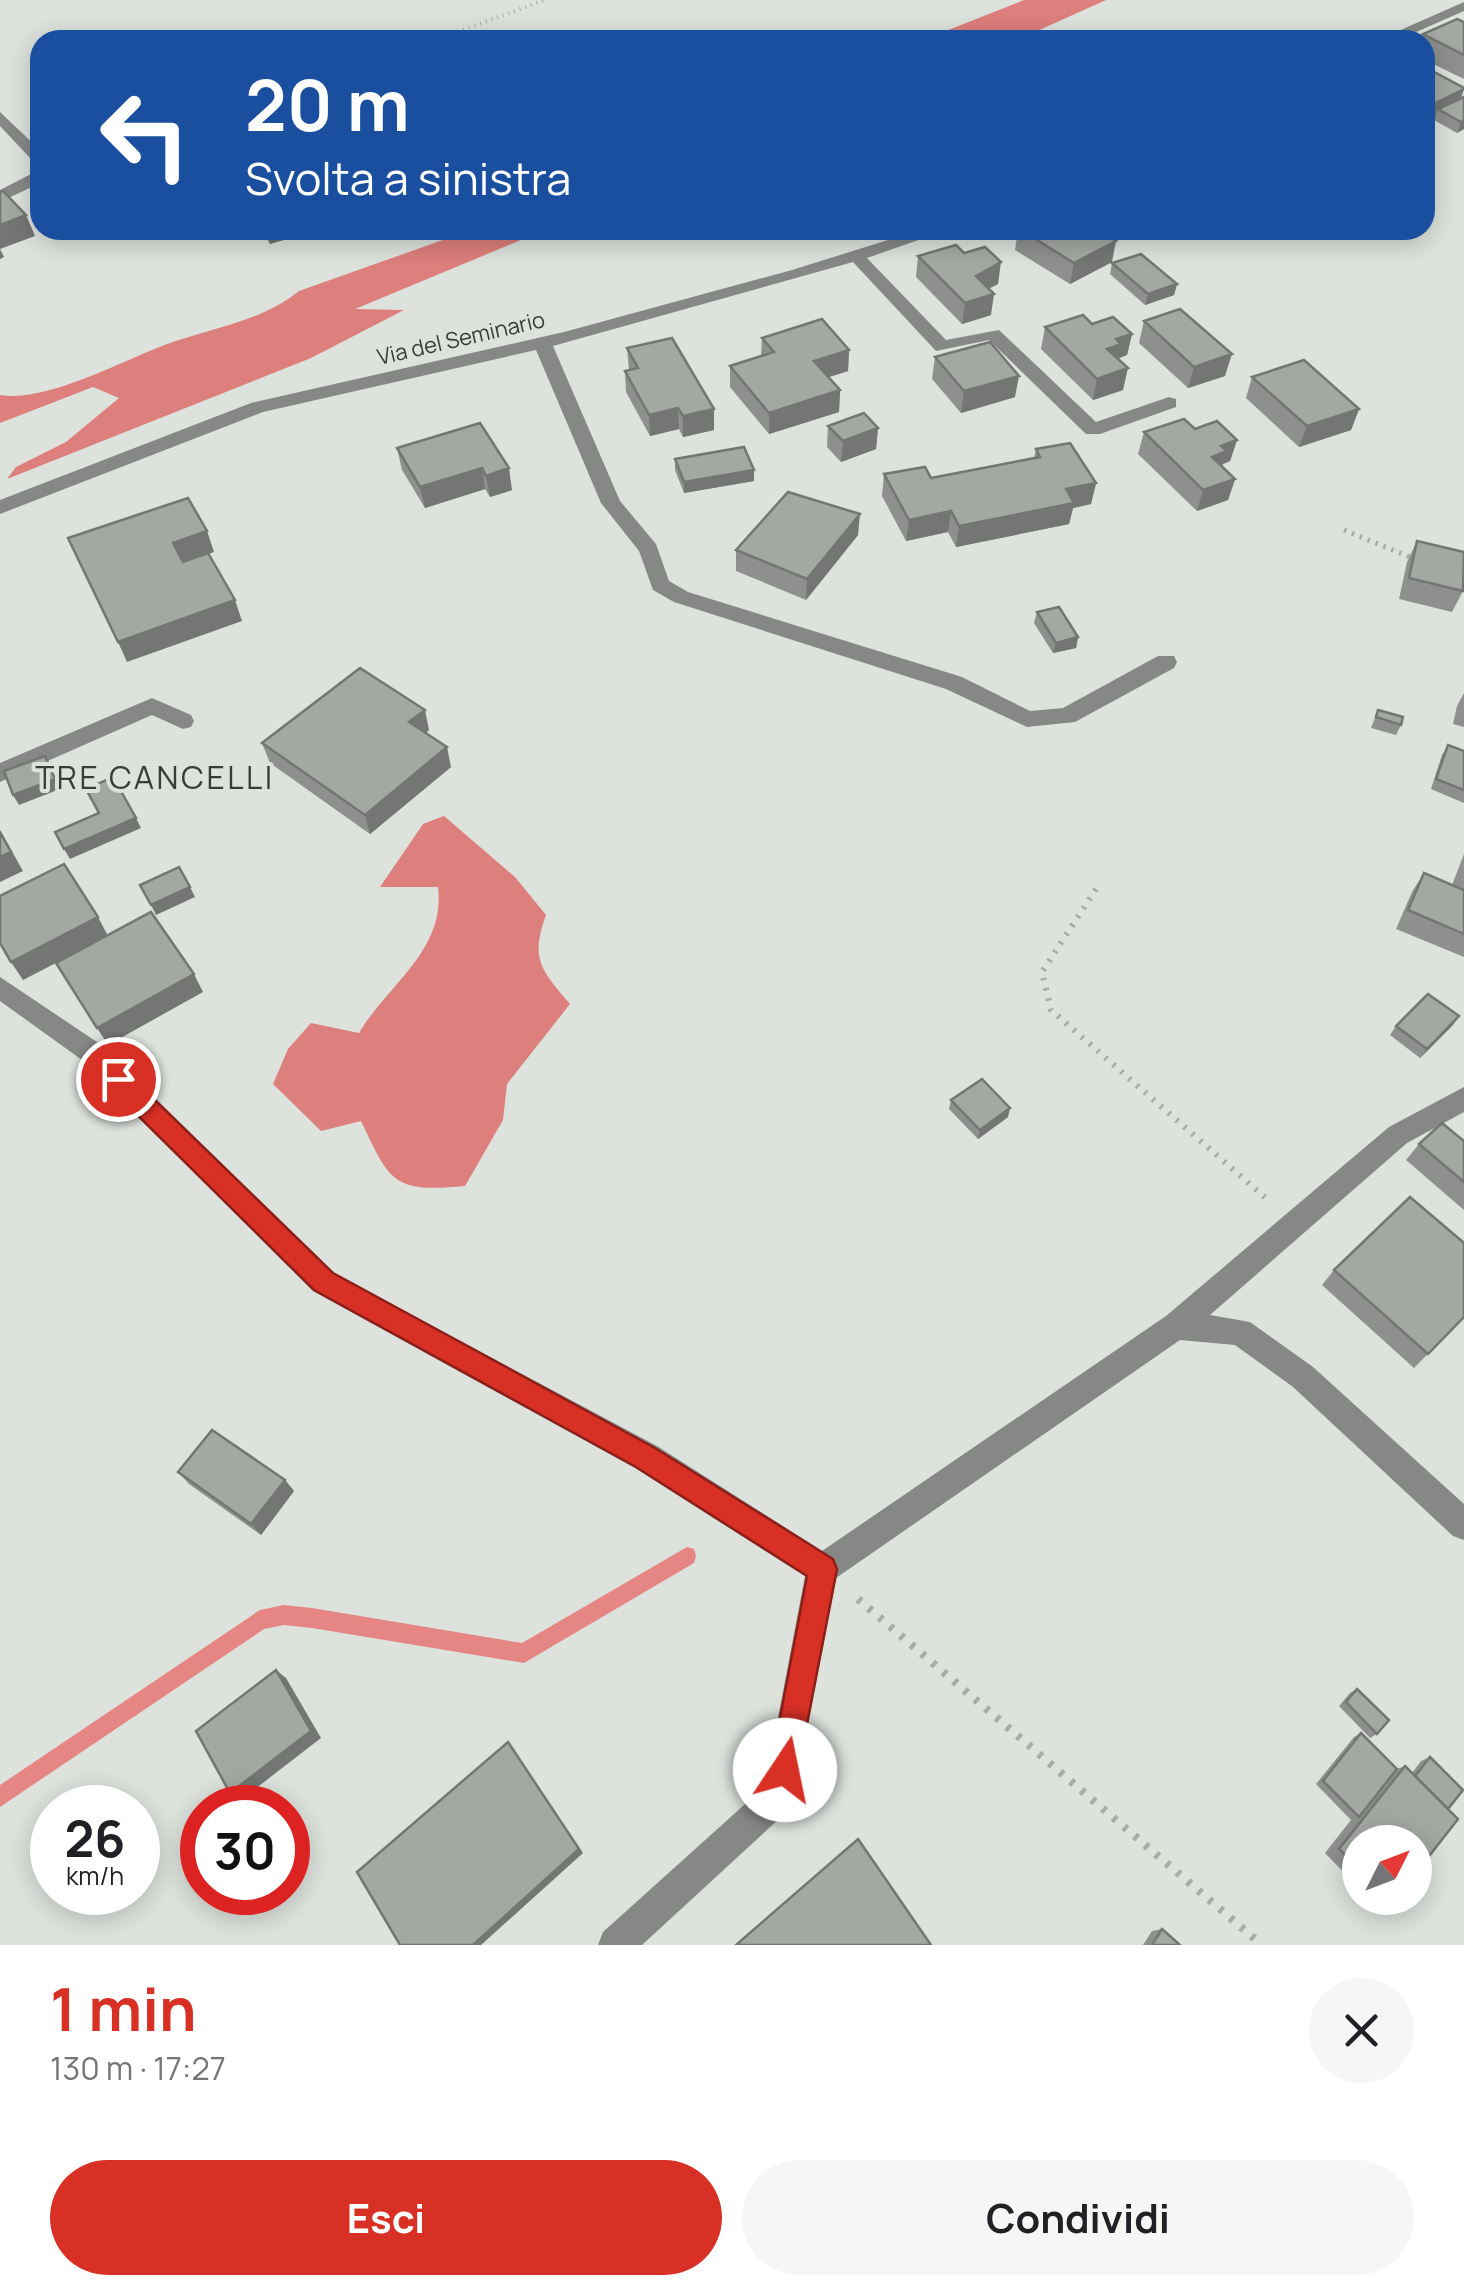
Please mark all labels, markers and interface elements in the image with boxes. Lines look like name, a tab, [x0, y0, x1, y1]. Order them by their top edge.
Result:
text: 20 m	[245, 56, 410, 152]
icon: left	[80, 70, 210, 200]
text: Svolta a sinistra	[245, 147, 571, 209]
street label: Via del Seminario	[374, 304, 548, 372]
district label: TRE CANCELLI	[35, 755, 275, 799]
pin	[76, 1037, 161, 1122]
icon: arrive	[91, 1052, 146, 1107]
position arrow	[733, 1718, 837, 1822]
speed limit sign: 30	[180, 1785, 310, 1915]
text: 26	[65, 1804, 125, 1872]
north arrow	[1342, 1825, 1432, 1915]
map controls	[1342, 1825, 1432, 1915]
text: km/h	[66, 1858, 124, 1893]
text: 1 min	[50, 1967, 197, 2049]
button: close	[1309, 1978, 1414, 2083]
text: 130 m · 17:27	[50, 2046, 226, 2090]
button: Esci	[50, 2160, 722, 2275]
button: Condividi	[742, 2160, 1414, 2275]

